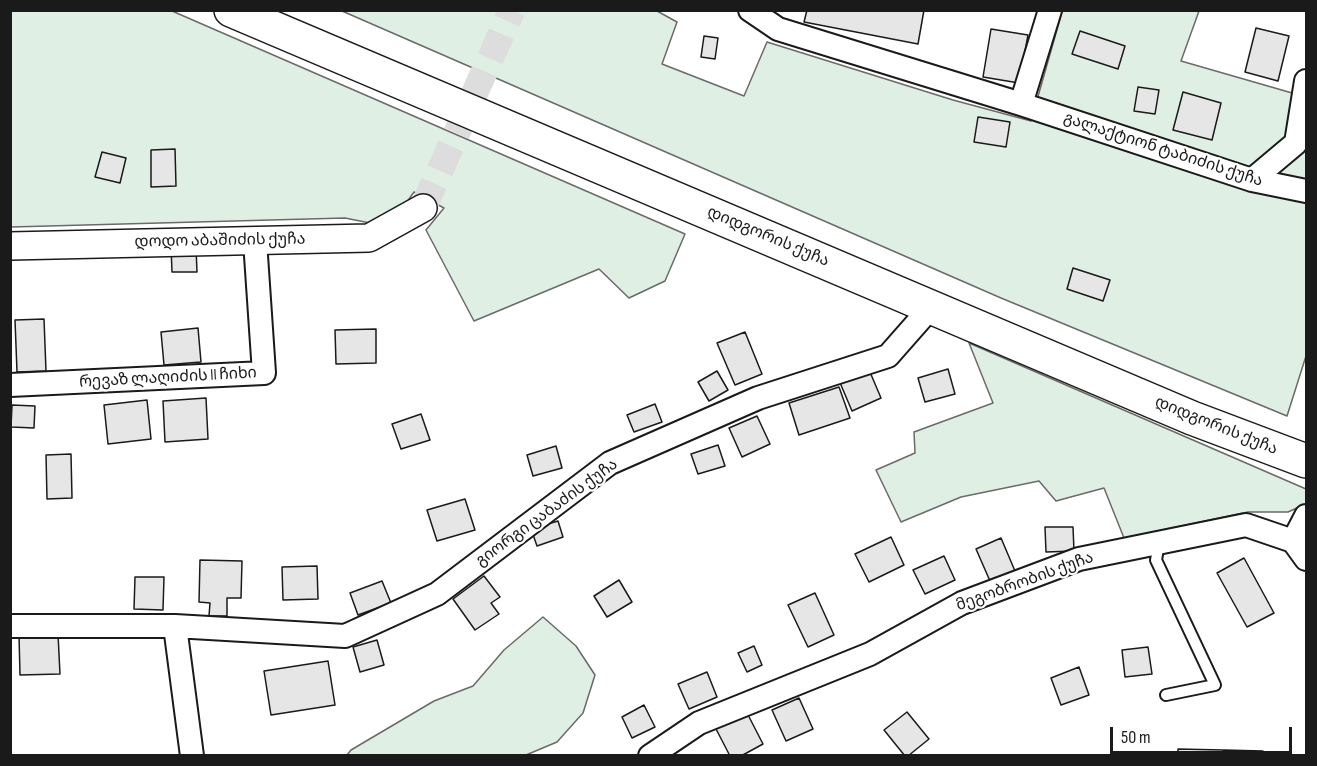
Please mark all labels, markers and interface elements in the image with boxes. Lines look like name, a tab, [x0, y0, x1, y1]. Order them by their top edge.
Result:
street label: გალაქტიონ ტაბიძის ქუჩა	[1061, 109, 1265, 191]
street label: დიდგორის ქუჩა	[704, 203, 832, 271]
street label: დოდო აბაშიძის ქუჩა	[134, 230, 306, 252]
street label: რევაზ ლაღიძის II ჩიხი	[79, 364, 257, 392]
street label: დიდგორის ქუჩა	[1152, 393, 1280, 459]
street label: გიორგი ცაბაძის ქუჩა	[472, 455, 622, 571]
street label: მეგობრობის ქუჩა	[954, 548, 1096, 616]
scale bar	[1113, 715, 1294, 753]
text: 50 m	[1121, 727, 1151, 748]

